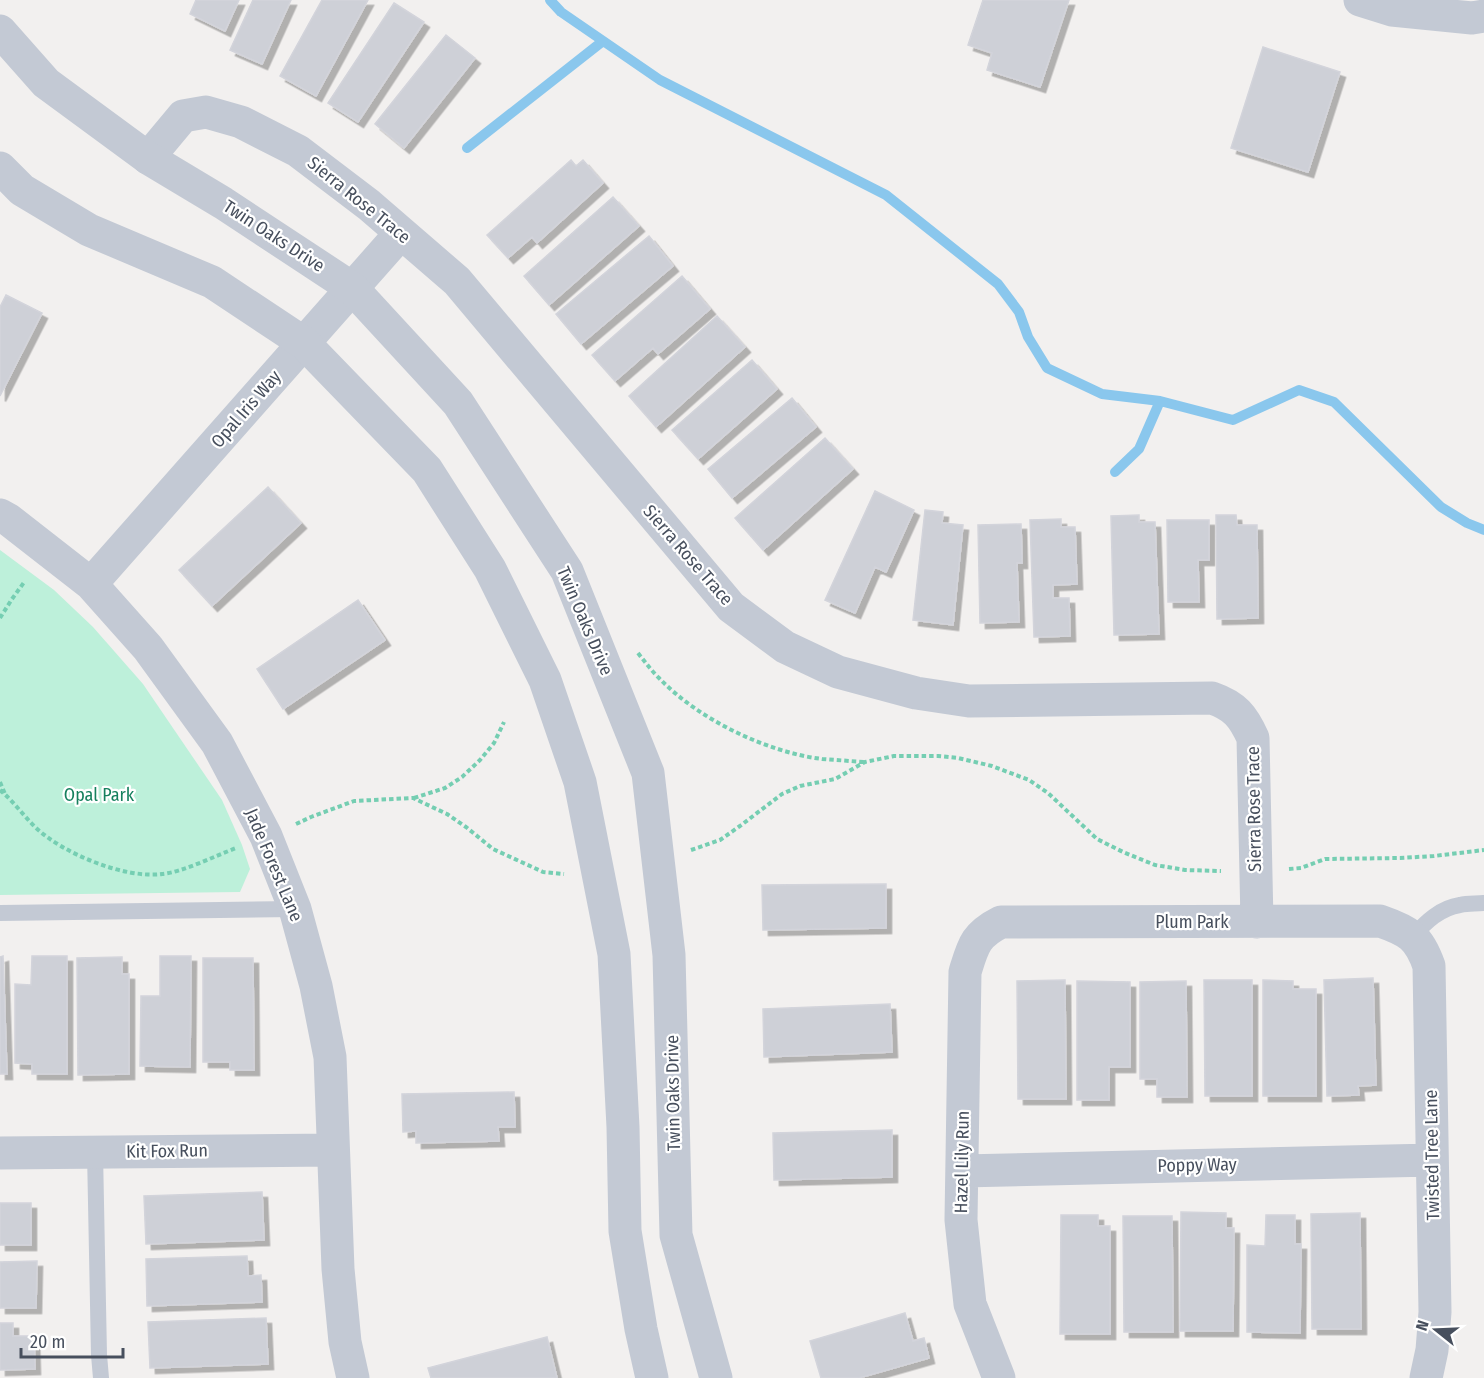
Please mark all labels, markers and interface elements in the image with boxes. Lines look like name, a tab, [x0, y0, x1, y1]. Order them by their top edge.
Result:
street label: Sierra Rose Trace	[303, 152, 415, 248]
street label: Twin Oaks Drive	[219, 195, 329, 277]
street label: Opal Iris Way	[206, 366, 286, 452]
street label: Sierra Rose Trace	[638, 500, 738, 610]
street label: Twin Oaks Drive	[552, 563, 618, 679]
street label: Sierra Rose Trace	[1242, 746, 1266, 872]
park label: Opal Park	[64, 784, 135, 806]
street label: Jade Forest Lane	[240, 805, 308, 925]
street label: Plum Park	[1155, 911, 1229, 933]
street label: Twin Oaks Drive	[661, 1035, 685, 1151]
street label: Twisted Tree Lane	[1420, 1089, 1444, 1221]
street label: Hazel Lily Run	[950, 1110, 974, 1214]
street label: Kit Fox Run	[126, 1139, 208, 1163]
street label: Poppy Way	[1157, 1153, 1237, 1177]
north arrow	[1406, 1300, 1466, 1360]
text: N	[1412, 1318, 1433, 1333]
scale bar	[21, 1321, 123, 1359]
text: 20 m	[30, 1331, 65, 1353]

